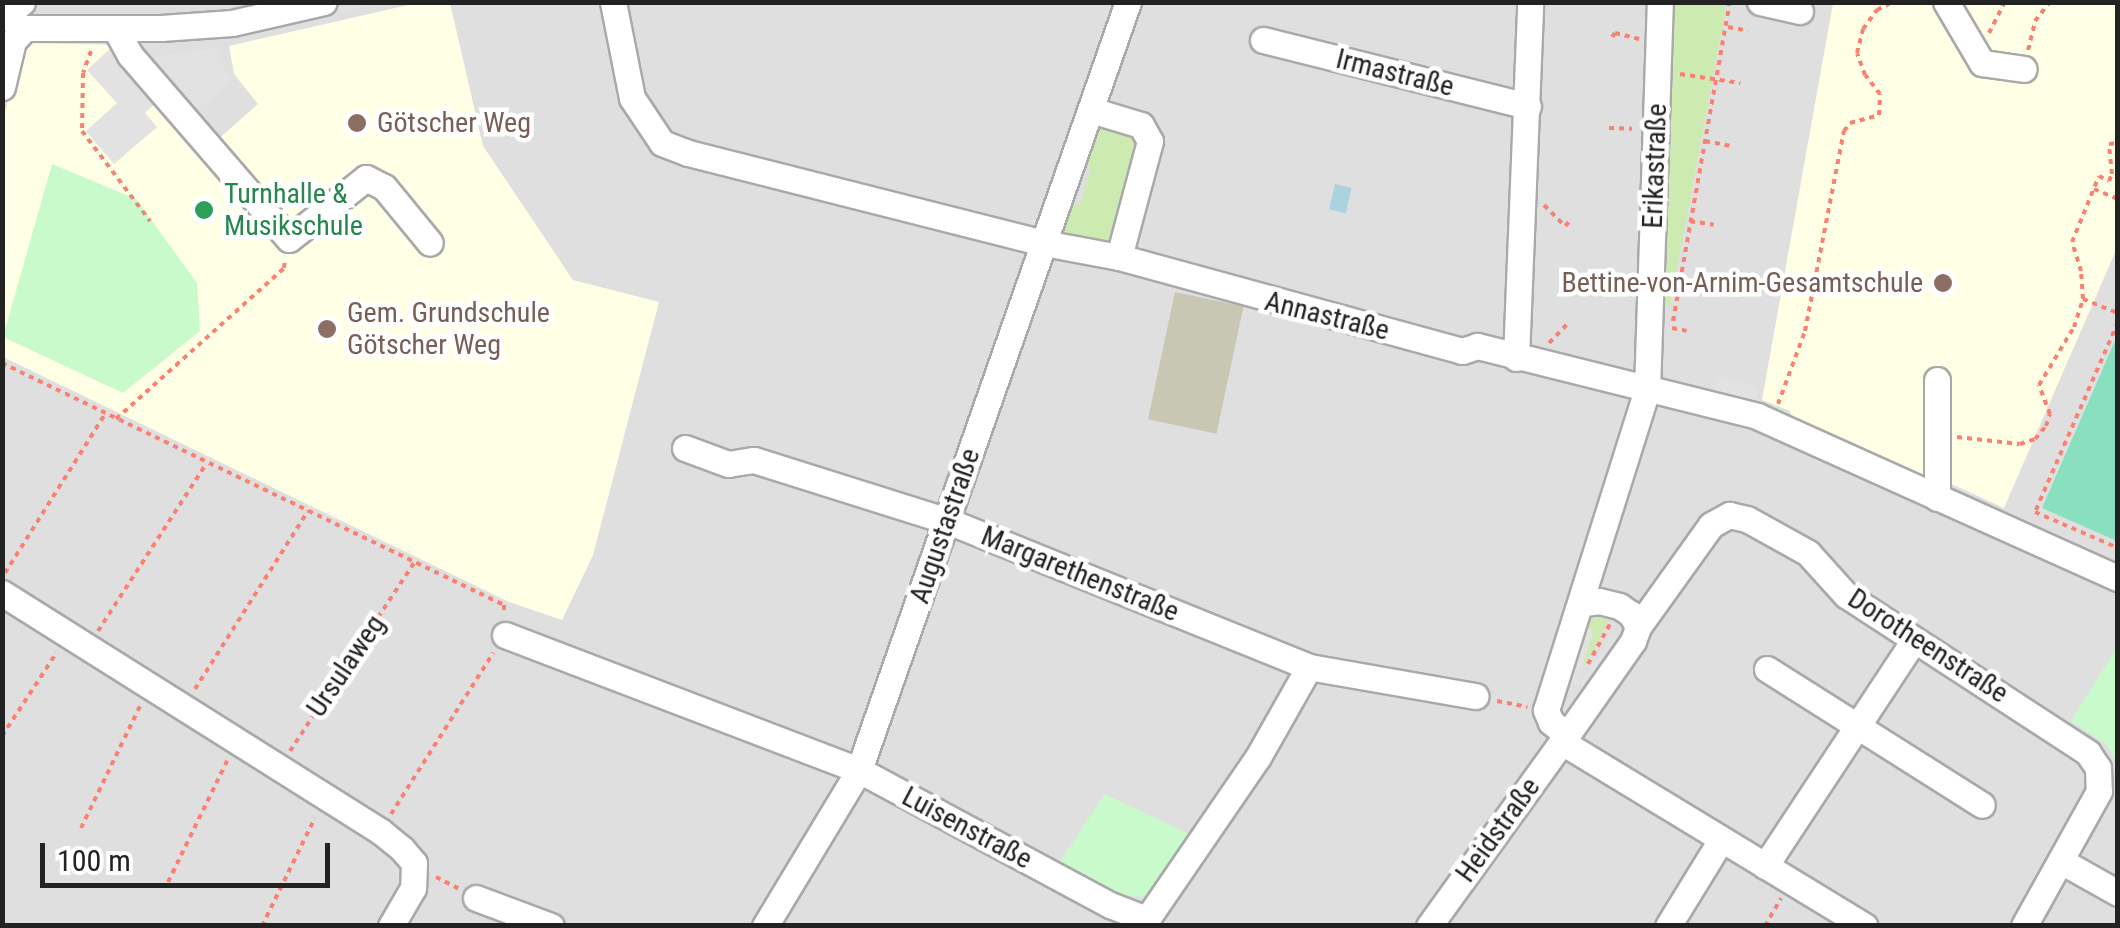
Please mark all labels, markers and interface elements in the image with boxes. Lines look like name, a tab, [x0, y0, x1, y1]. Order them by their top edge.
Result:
street label: Irmastraße	[1333, 42, 1457, 104]
street label: Erikastraße	[1636, 103, 1674, 229]
place label: Götscher Weg	[377, 106, 531, 140]
marker: Götscher Weg	[346, 112, 368, 134]
place label: Turnhalle & Musikschule	[224, 177, 363, 243]
marker: Turnhalle & Musikschule	[193, 199, 215, 221]
place label: Bettine-von-Arnim-Gesamtschule	[1561, 266, 1923, 300]
marker: Bettine-von-Arnim-Gesamtschule	[1932, 272, 1954, 294]
street label: Annastraße	[1261, 284, 1393, 348]
place label: Gem. Grundschule Götscher Weg	[347, 296, 550, 362]
marker: Gem. Grundschule Götscher Weg	[316, 318, 338, 340]
street label: Augustastraße	[903, 444, 987, 608]
street label: Margarethenstraße	[976, 519, 1184, 629]
street label: Dorotheenstraße	[1842, 582, 2014, 710]
street label: Ursulaweg	[300, 609, 392, 723]
street label: Heidstraße	[1449, 771, 1547, 889]
street label: Luisenstraße	[896, 780, 1038, 876]
scale bar	[45, 823, 335, 885]
text: 100 m	[57, 843, 131, 878]

